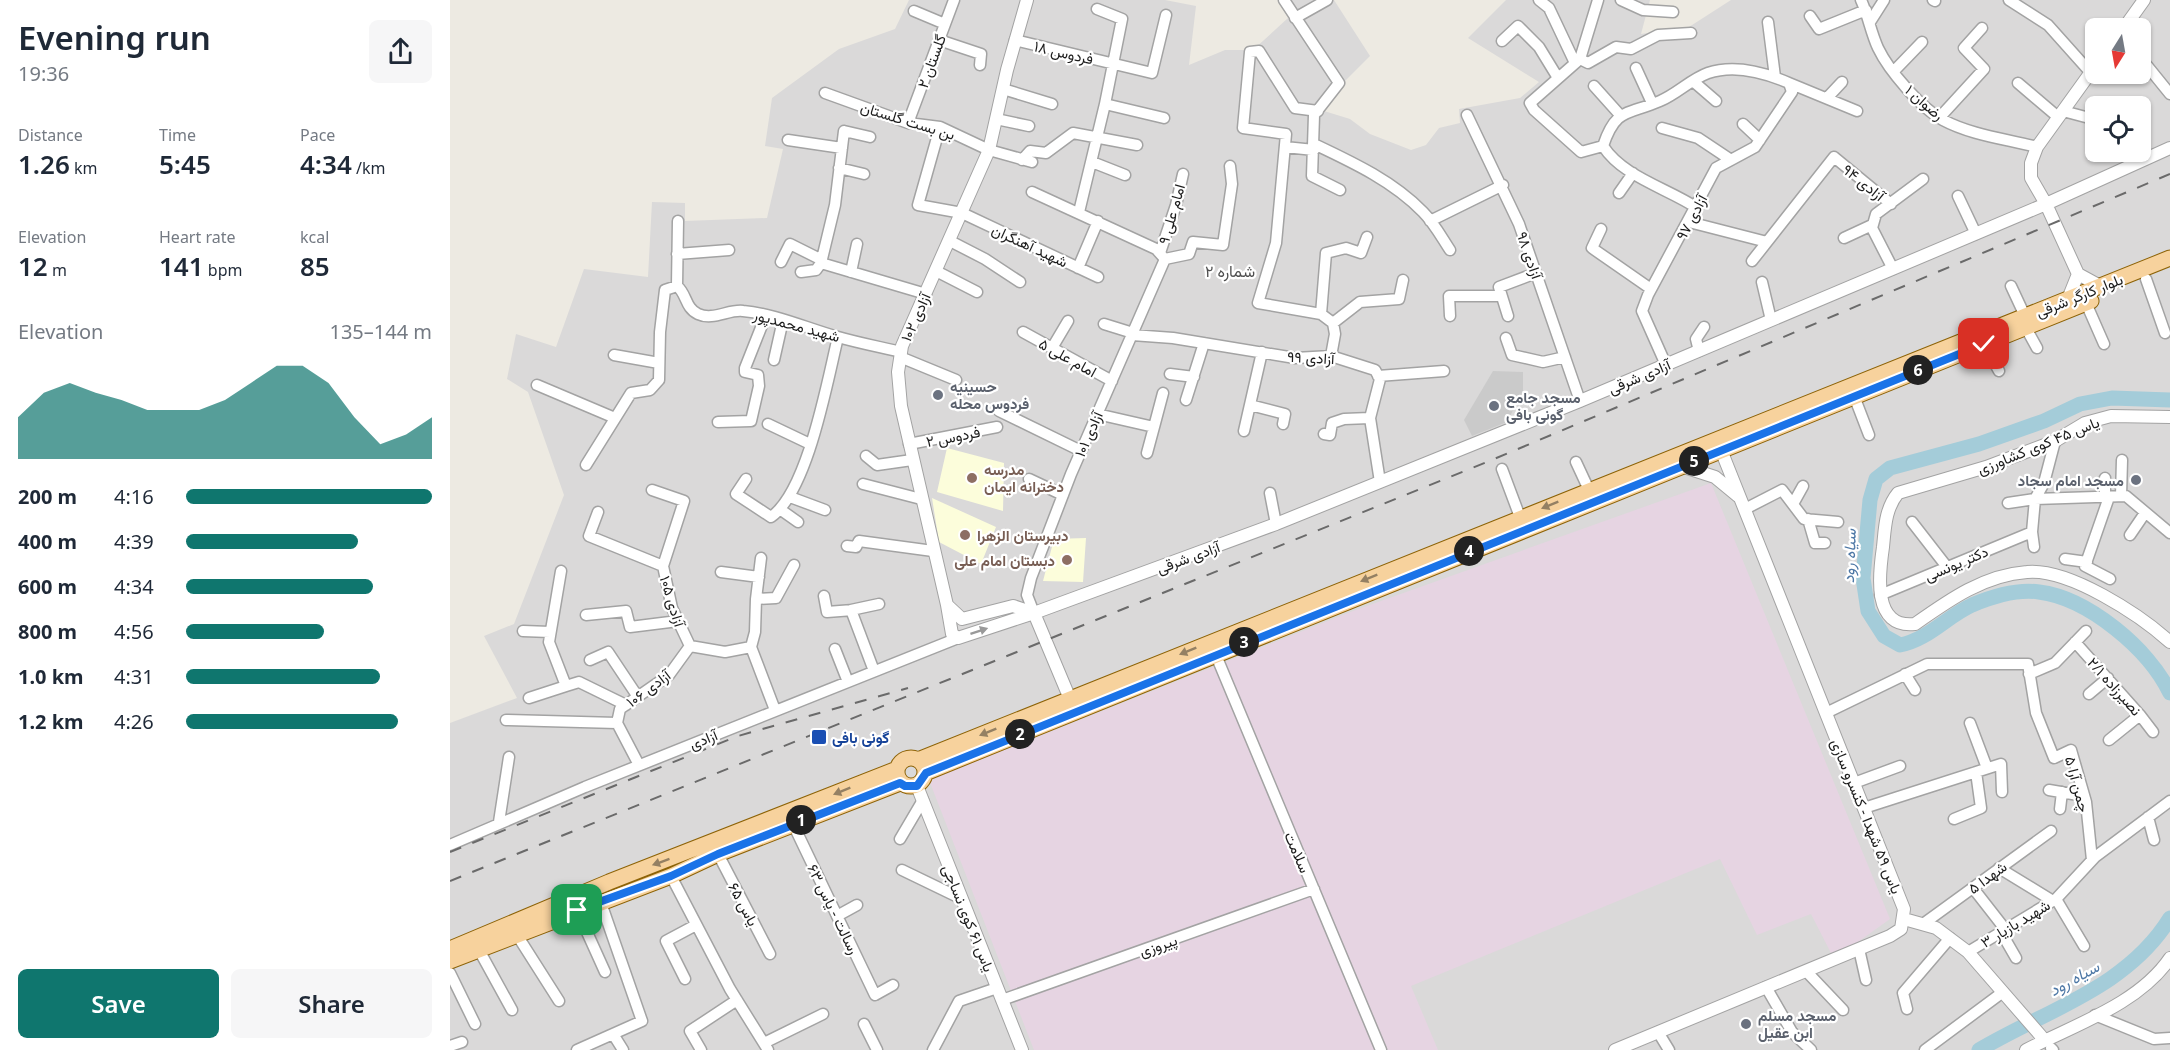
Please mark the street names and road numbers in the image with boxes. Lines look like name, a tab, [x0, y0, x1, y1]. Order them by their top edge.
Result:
street label: گلستان ۲	[912, 31, 950, 91]
street label: فردوس ۱۸	[1032, 35, 1096, 70]
street label: رضوان ۱	[1901, 80, 1949, 124]
street label: بن بست گلستان	[858, 96, 958, 145]
street label: آزادی ۹۴	[1838, 159, 1890, 207]
street label: امام علی ۹	[1153, 182, 1190, 247]
street label: آزادی ۹۷	[1671, 189, 1713, 244]
street label: شهید آهنگران	[989, 219, 1071, 271]
street label: آزادی ۹۸	[1512, 229, 1548, 283]
street label: بلوار کارگر شرقی	[2032, 268, 2126, 322]
street label: آزادی ۱۰۲	[895, 288, 936, 345]
street label: شهید محمدپور	[750, 304, 843, 347]
street label: امام علی ۵	[1035, 333, 1101, 382]
street label: آزادی ٩٩	[1287, 346, 1337, 369]
street label: آزادی شرقی	[1605, 353, 1675, 399]
street label: آزادی ۱۰۱	[1069, 407, 1108, 460]
street label: یاس ۴۵ کوی کشاورزی	[1974, 411, 2102, 480]
street label: فردوس ۲	[924, 421, 982, 452]
street label: آزادی شرقی	[1154, 536, 1224, 579]
street label: دکتر یونسی	[1921, 541, 1991, 586]
street label: آزادی ۱۰۵	[655, 573, 691, 631]
street label: نصیرزاده ۲/۱	[2083, 653, 2147, 719]
street label: آزادی ۱۰۶	[622, 664, 676, 712]
street label: آزادی	[686, 724, 722, 755]
street label: یاس ۵۹ شهدا - کنسرو سازی	[1826, 735, 1907, 897]
street label: چمن آرا ۵	[2060, 754, 2095, 814]
street label: سلامت	[1280, 828, 1316, 876]
street label: شهدا ۵	[1964, 856, 2011, 898]
street label: رسالت - یاس ۶۳	[803, 861, 864, 958]
street label: یاس ۶۱ کوی نساجی	[937, 861, 1000, 975]
street label: یاس ۶۵	[723, 879, 764, 930]
street label: شهید بازیار ۳	[1977, 894, 2054, 952]
street label: پیروزی	[1136, 929, 1180, 962]

